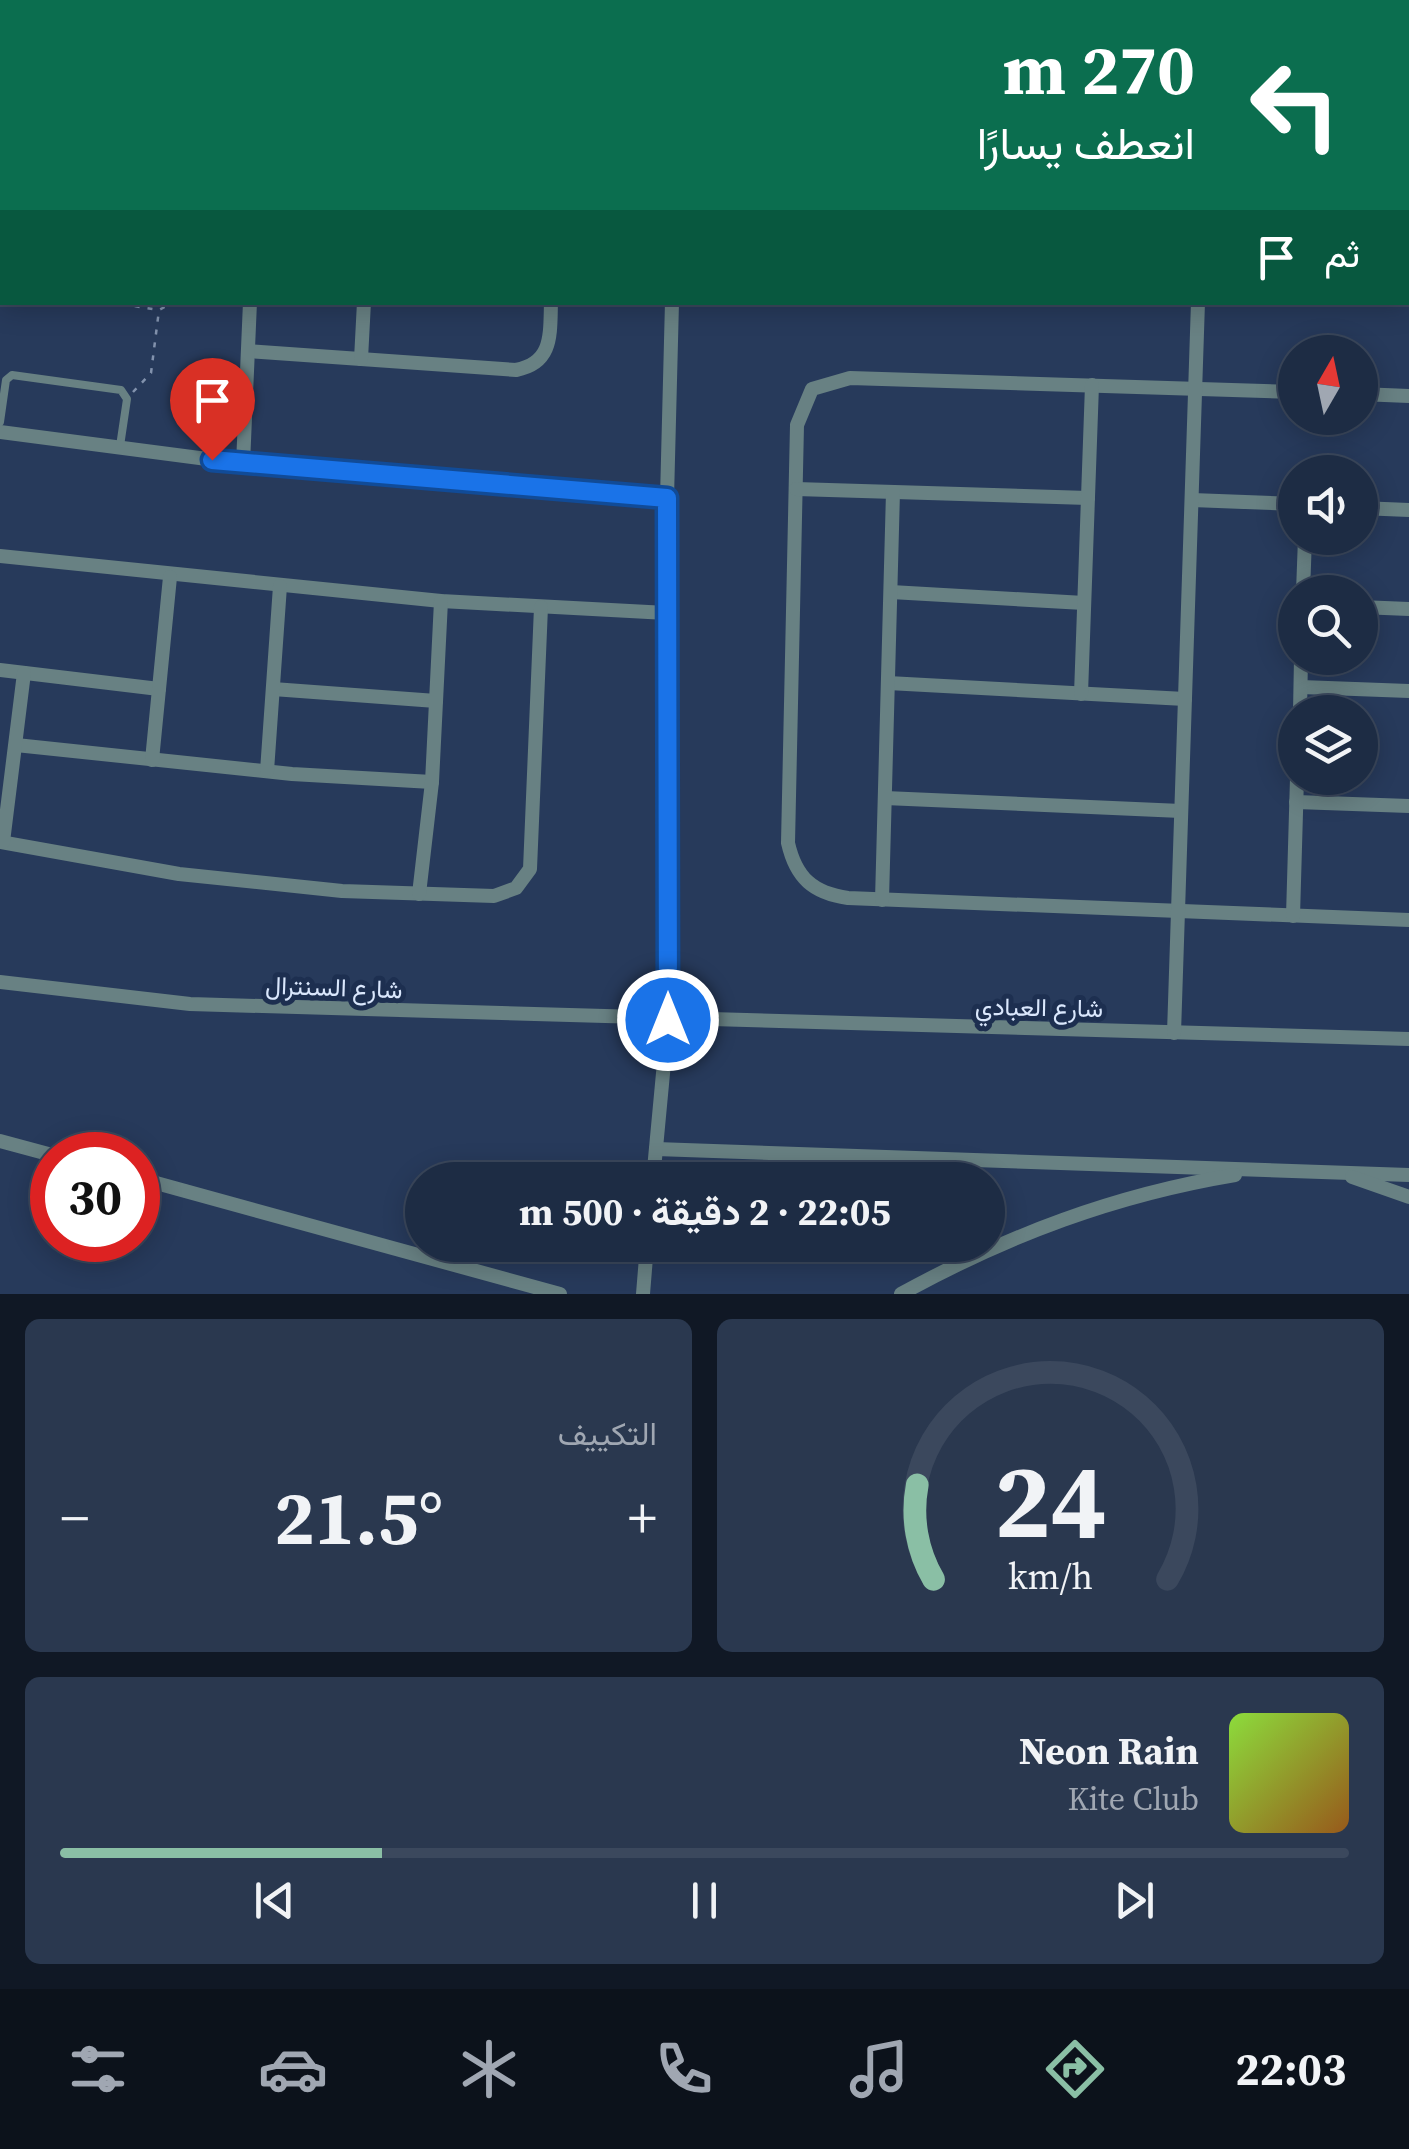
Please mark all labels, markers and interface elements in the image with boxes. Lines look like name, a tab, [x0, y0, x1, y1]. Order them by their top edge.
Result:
text: 270 m	[1003, 21, 1195, 117]
icon: left	[1230, 40, 1360, 170]
text: انعطف يسارًا	[977, 112, 1195, 174]
text: ثم	[1324, 228, 1360, 280]
icon: arrive	[1249, 230, 1304, 285]
north arrow	[1278, 335, 1378, 435]
map controls	[1278, 335, 1378, 795]
pin	[170, 358, 255, 461]
icon: arrive	[185, 373, 240, 428]
button: sound	[1278, 455, 1378, 555]
button: search	[1278, 575, 1378, 675]
button: layers	[1278, 695, 1378, 795]
street label: شارع السنترال	[265, 968, 403, 1006]
position arrow	[616, 968, 720, 1072]
street label: شارع العبادي	[975, 989, 1103, 1029]
speed limit sign: 30	[30, 1132, 160, 1262]
text: 22:05 · 2 دقيقة · 500 m	[519, 1186, 891, 1238]
text: التكييف	[558, 1412, 657, 1456]
text: 24	[994, 1429, 1107, 1572]
text: 21.5°	[274, 1466, 443, 1569]
text: −	[60, 1480, 89, 1555]
text: +	[628, 1480, 657, 1555]
text: km/h	[1008, 1552, 1093, 1601]
text: Neon Rain	[1019, 1725, 1199, 1777]
text: Kite Club	[1067, 1777, 1199, 1821]
icon: previous	[247, 1873, 302, 1928]
icon: pause	[677, 1873, 732, 1928]
icon: next	[1107, 1873, 1162, 1928]
icon: filters	[63, 2034, 133, 2104]
icon: car	[258, 2034, 328, 2104]
icon: climate	[454, 2034, 524, 2104]
icon: phone	[649, 2034, 719, 2104]
icon: music	[844, 2034, 914, 2104]
icon: directions	[1040, 2034, 1110, 2104]
text: 22:03	[1235, 2038, 1346, 2100]

